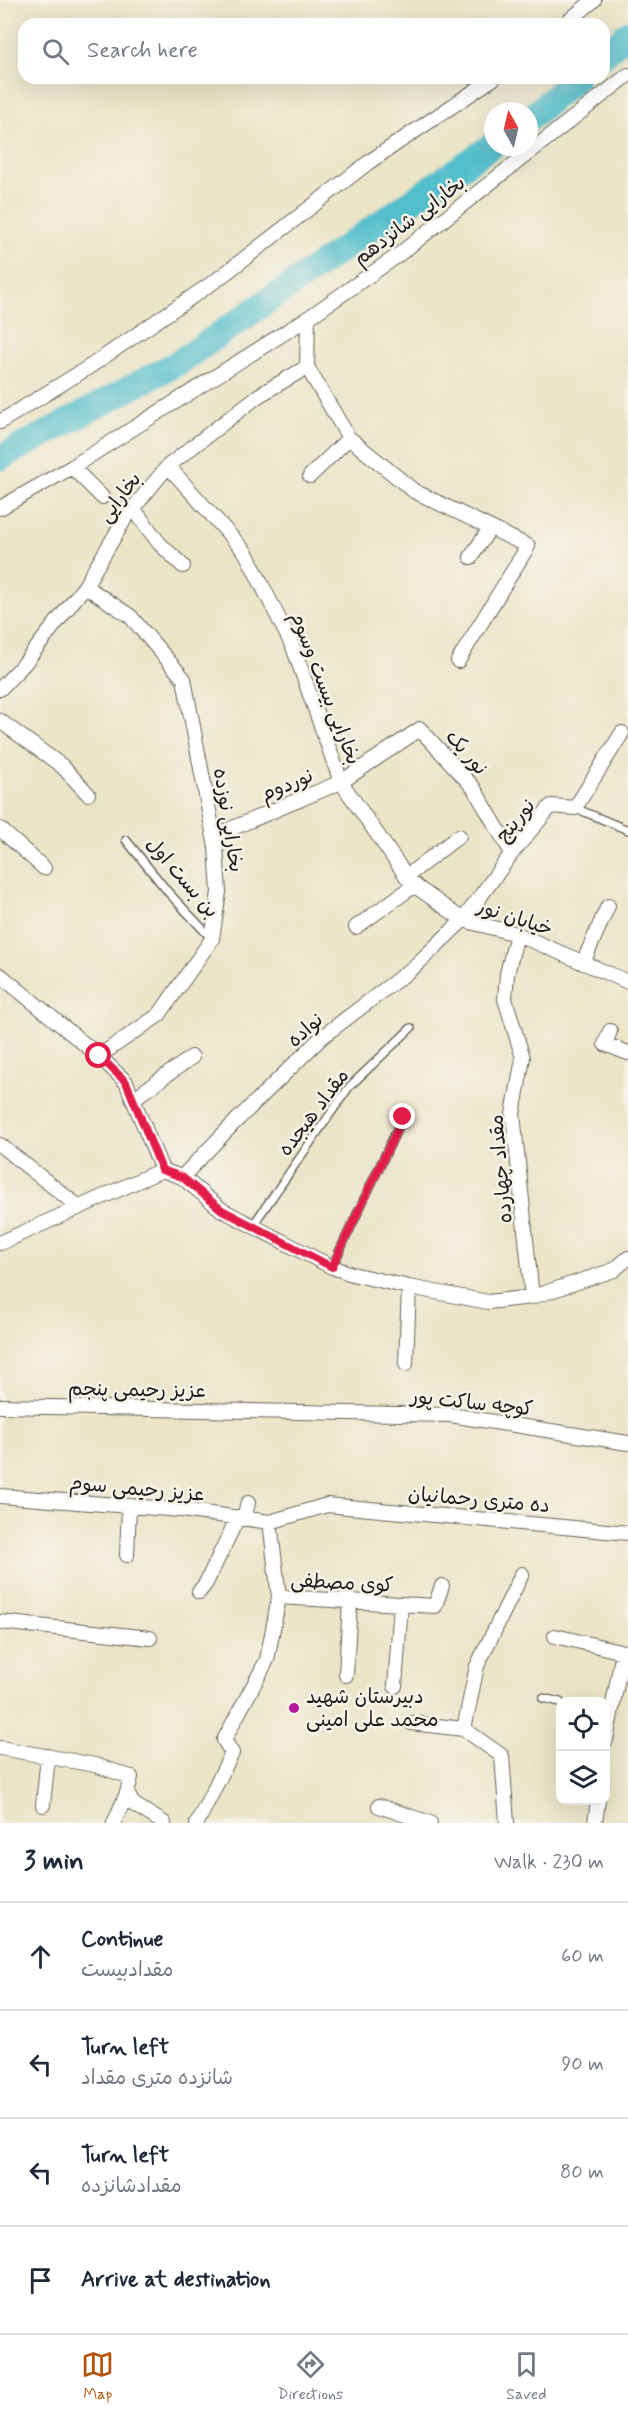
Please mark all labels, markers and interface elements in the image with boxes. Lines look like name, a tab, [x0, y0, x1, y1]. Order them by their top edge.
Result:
search box	[18, 18, 610, 84]
icon: search	[39, 35, 72, 68]
text: Search here	[87, 37, 198, 65]
north arrow	[484, 102, 538, 156]
street label: بخارایی شانزدهم	[348, 170, 472, 272]
street label: بخارایی	[92, 467, 148, 529]
street label: بخارایی بیست وسوم	[282, 608, 366, 769]
street label: نور یک	[439, 724, 493, 781]
street label: نوردوم	[257, 762, 319, 810]
street label: بخارایی نوزده	[206, 766, 249, 874]
street label: نورپنج	[490, 794, 542, 848]
street label: بن بست اول	[139, 832, 224, 924]
street label: خیابان نور	[472, 893, 556, 943]
street label: نواده	[282, 1006, 330, 1054]
route start	[85, 1042, 111, 1068]
street label: مقداد هیجده	[272, 1064, 356, 1162]
route end	[389, 1103, 415, 1129]
street label: مقداد چهارده	[483, 1113, 520, 1224]
street label: عزیز رحیمی پنجم	[68, 1376, 206, 1405]
street label: کوچه ساکت پور	[408, 1383, 534, 1423]
street label: عزیز رحیمی سوم	[68, 1470, 206, 1510]
street label: ده متری رحمانیان	[407, 1481, 551, 1520]
street label: کوی مصطفی	[290, 1567, 394, 1600]
place label: دبیرستان شهید محمد علی امینی	[306, 1684, 439, 1734]
map controls	[556, 1697, 610, 1805]
button: locate	[556, 1697, 610, 1751]
marker: دبیرستان شهید محمد علی امینی	[287, 1701, 301, 1715]
button: layers	[556, 1751, 610, 1805]
text: 3 min	[24, 1845, 84, 1879]
text: Walk · 230 m	[494, 1849, 604, 1876]
text: Continue	[81, 1926, 163, 1954]
icon: ahead	[24, 1940, 57, 1973]
text: 60 m	[561, 1943, 604, 1970]
text: مقدادبیست	[81, 1957, 173, 1984]
text: Turn left	[81, 2034, 169, 2062]
icon: left	[24, 2048, 57, 2081]
text: 90 m	[561, 2051, 604, 2078]
text: شانزده متری مقداد	[81, 2065, 233, 2092]
text: Turn left	[81, 2142, 169, 2170]
icon: left	[24, 2156, 57, 2189]
text: 80 m	[560, 2159, 604, 2186]
text: مقدادشانزده	[81, 2173, 182, 2200]
icon: arrive	[24, 2264, 57, 2297]
text: Arrive at destination	[81, 2266, 271, 2294]
tab: Map	[81, 2348, 114, 2405]
tab: Directions	[277, 2348, 343, 2405]
tab: Saved	[506, 2348, 547, 2405]

